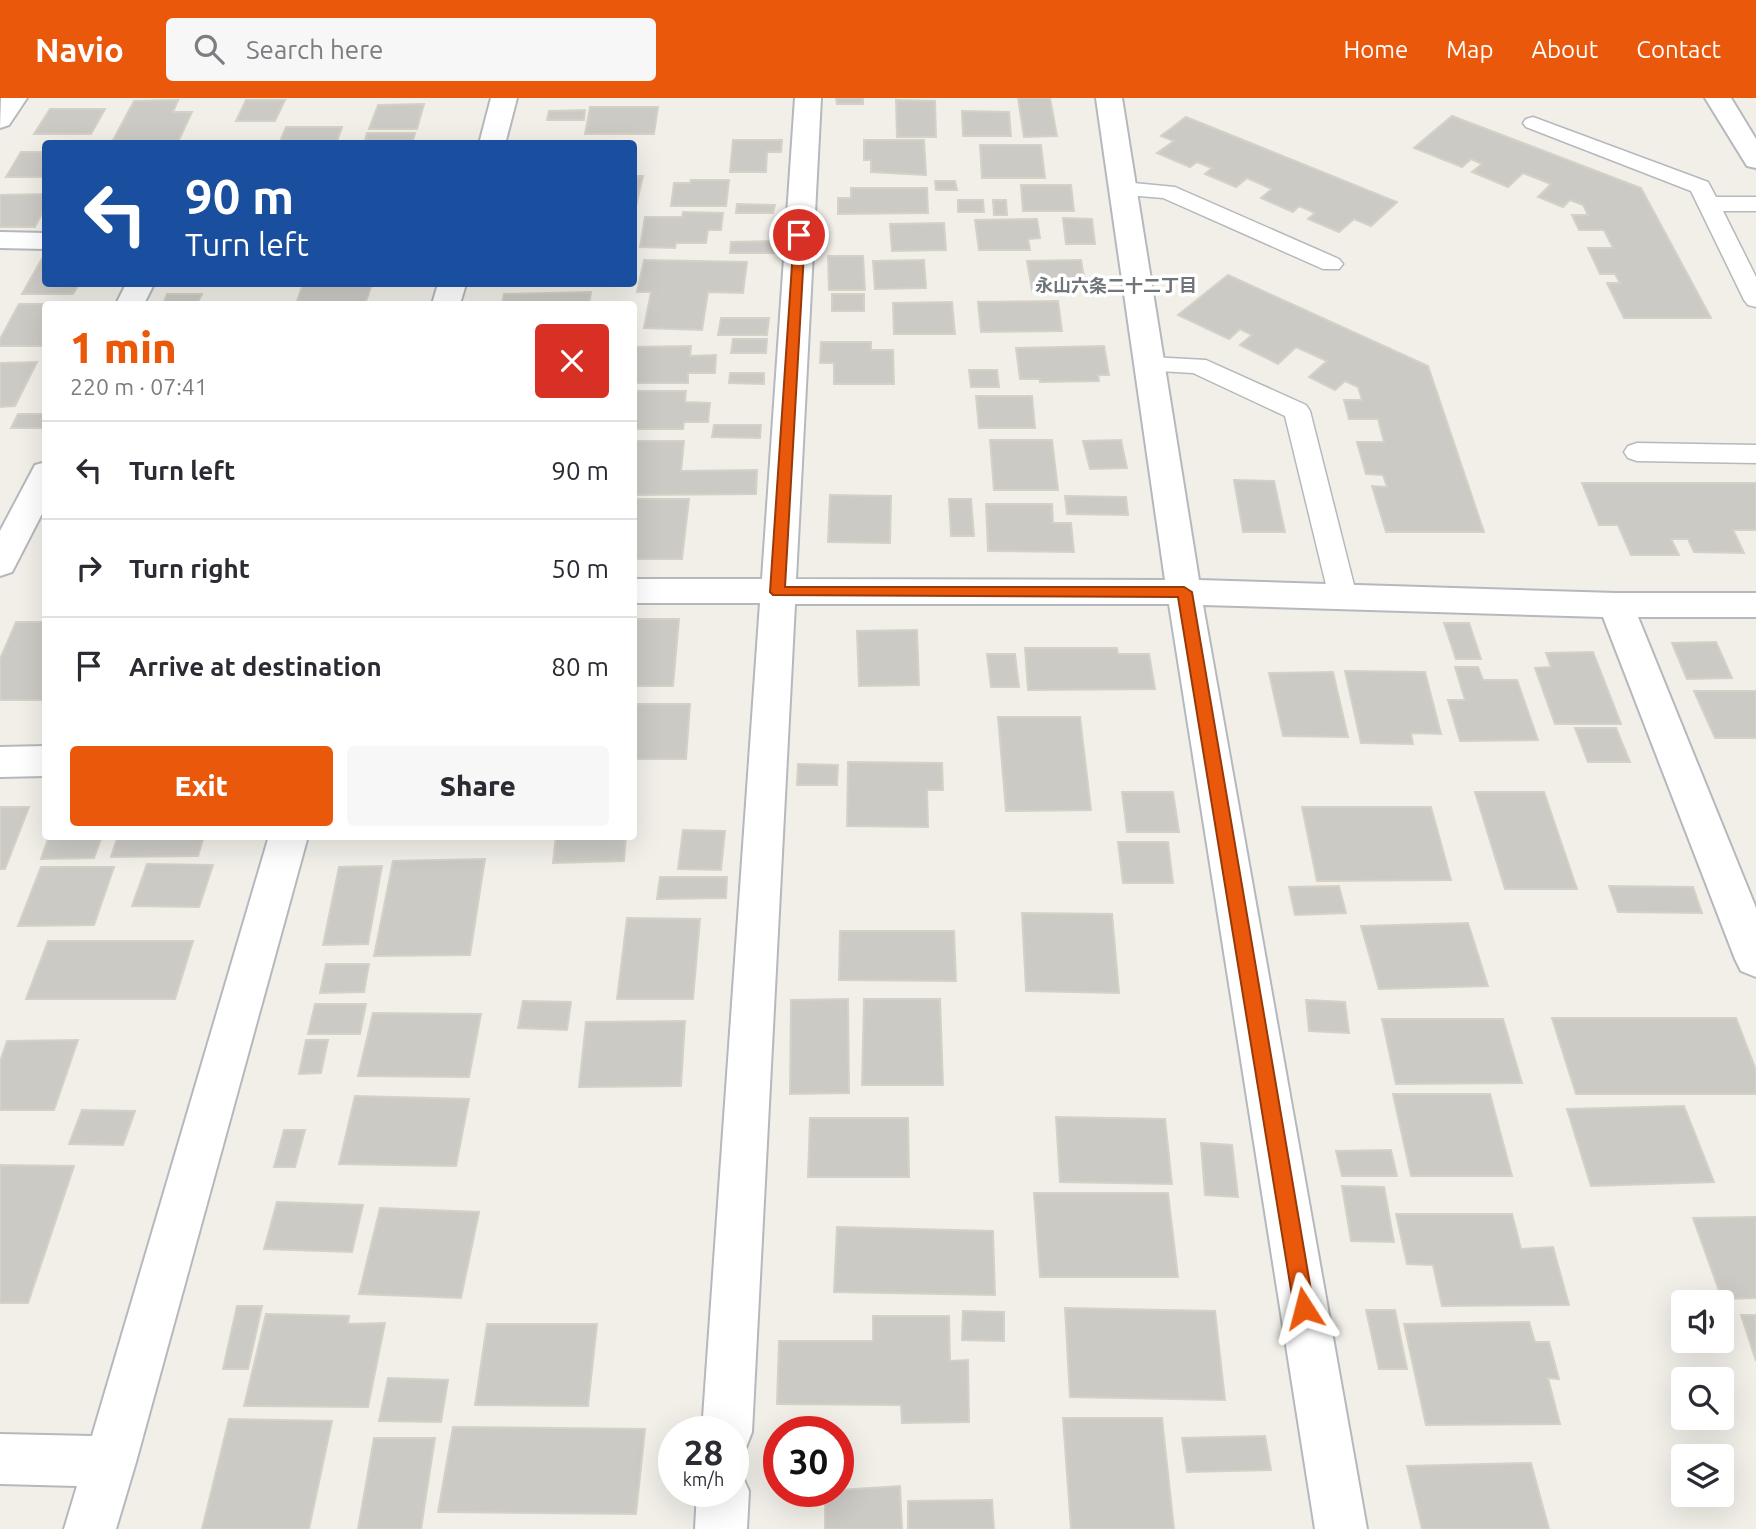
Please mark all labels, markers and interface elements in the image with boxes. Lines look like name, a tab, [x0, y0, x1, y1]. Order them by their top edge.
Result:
search box	[166, 18, 656, 81]
icon: search	[190, 30, 228, 68]
text: Navio	[35, 31, 124, 68]
text: Search here	[246, 35, 383, 64]
text: Home	[1343, 36, 1408, 63]
text: Map	[1446, 36, 1493, 63]
text: About	[1531, 36, 1598, 63]
text: Contact	[1636, 36, 1721, 63]
icon: left	[70, 168, 161, 259]
text: 90 m	[185, 168, 294, 223]
pin	[769, 205, 829, 265]
icon: arrive	[780, 216, 818, 254]
text: Turn left	[185, 226, 309, 262]
district label: 永山六条二十二丁目	[1035, 275, 1197, 295]
text: 1 min	[70, 324, 177, 371]
button: close	[535, 324, 609, 398]
text: 220 m · 07:41	[70, 374, 208, 399]
icon: left	[70, 451, 108, 489]
text: Turn left	[129, 456, 235, 485]
text: 90 m	[551, 456, 609, 485]
icon: right	[70, 549, 108, 587]
text: Turn right	[129, 554, 250, 583]
text: 50 m	[551, 554, 609, 583]
icon: arrive	[70, 647, 108, 685]
text: Arrive at destination	[129, 652, 382, 681]
text: 80 m	[551, 652, 609, 681]
button: Exit	[70, 746, 333, 826]
button: Share	[347, 746, 609, 826]
position arrow	[1267, 1271, 1341, 1345]
map controls	[1671, 1290, 1734, 1507]
button: sound	[1671, 1290, 1734, 1353]
button: search	[1671, 1367, 1734, 1430]
speed limit sign: 30	[763, 1416, 854, 1507]
text: 28	[684, 1432, 723, 1472]
button: layers	[1671, 1444, 1734, 1507]
text: km/h	[683, 1469, 724, 1489]

